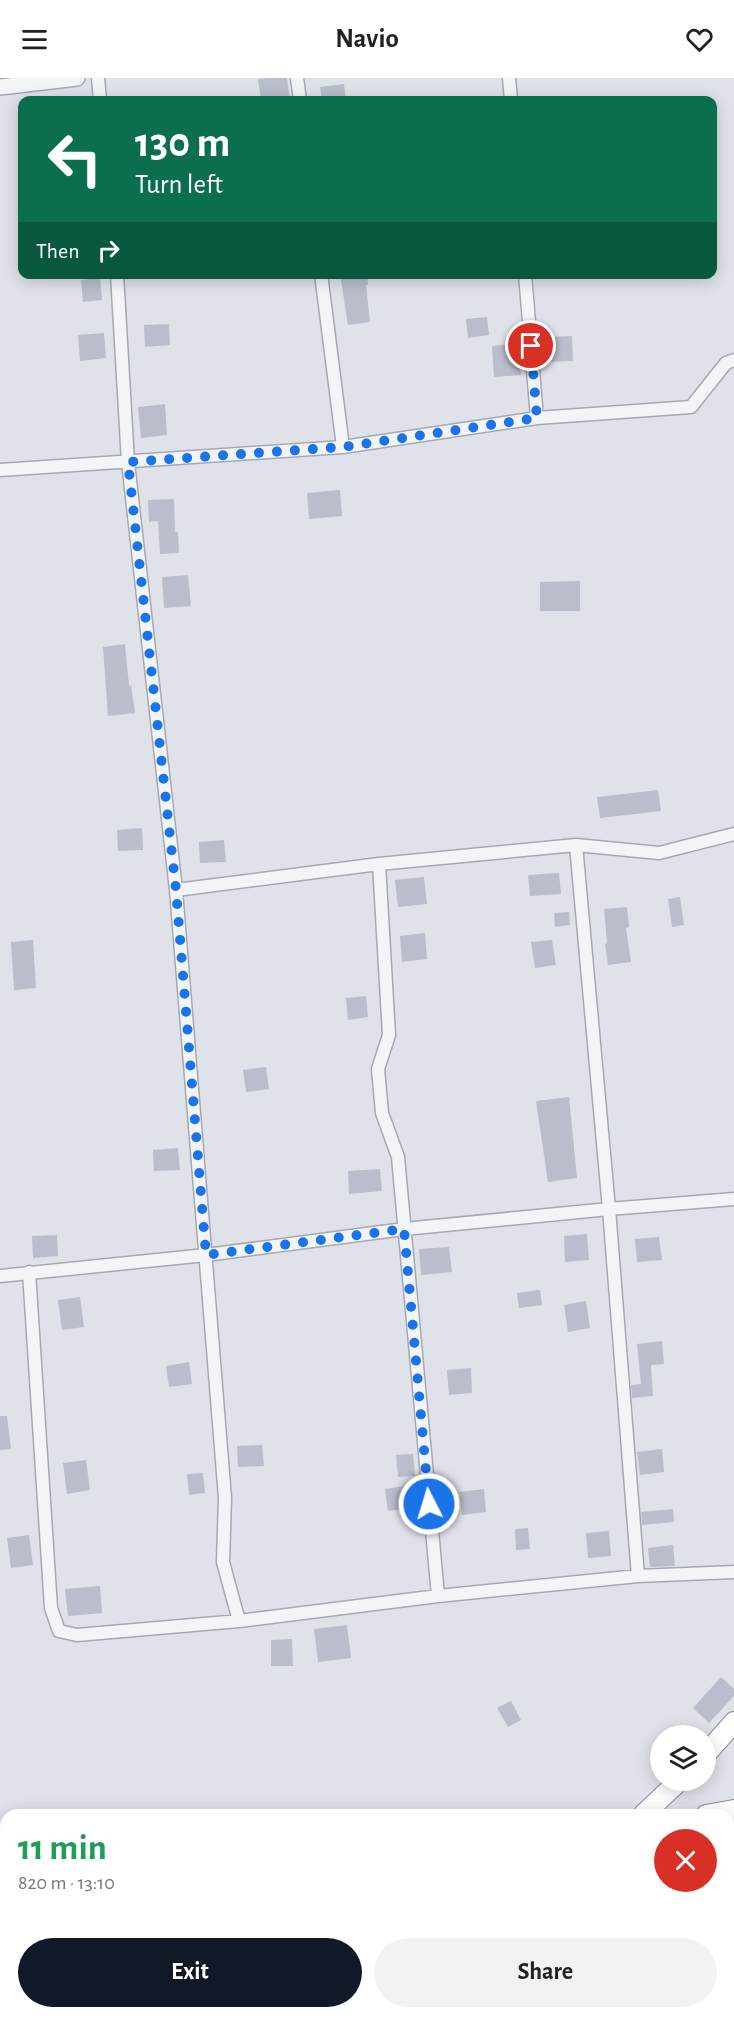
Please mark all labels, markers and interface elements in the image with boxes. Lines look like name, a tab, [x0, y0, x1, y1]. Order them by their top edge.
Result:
icon: menu	[18, 23, 51, 56]
icon: heart	[683, 23, 716, 56]
text: Navio	[335, 25, 399, 52]
icon: left	[36, 120, 114, 198]
text: 130 m	[135, 122, 230, 164]
text: Turn left	[135, 171, 223, 198]
icon: right	[92, 234, 125, 267]
text: Then	[36, 240, 80, 262]
pin	[505, 320, 556, 371]
icon: arrive	[514, 329, 547, 362]
position arrow	[397, 1472, 461, 1536]
map controls	[650, 1725, 716, 1791]
button: layers	[650, 1725, 716, 1791]
button: close	[654, 1829, 717, 1892]
text: 11 min	[18, 1830, 107, 1866]
text: 820 m · 13:10	[18, 1873, 115, 1893]
button: Exit	[18, 1938, 362, 2007]
button: Share	[374, 1938, 717, 2007]

